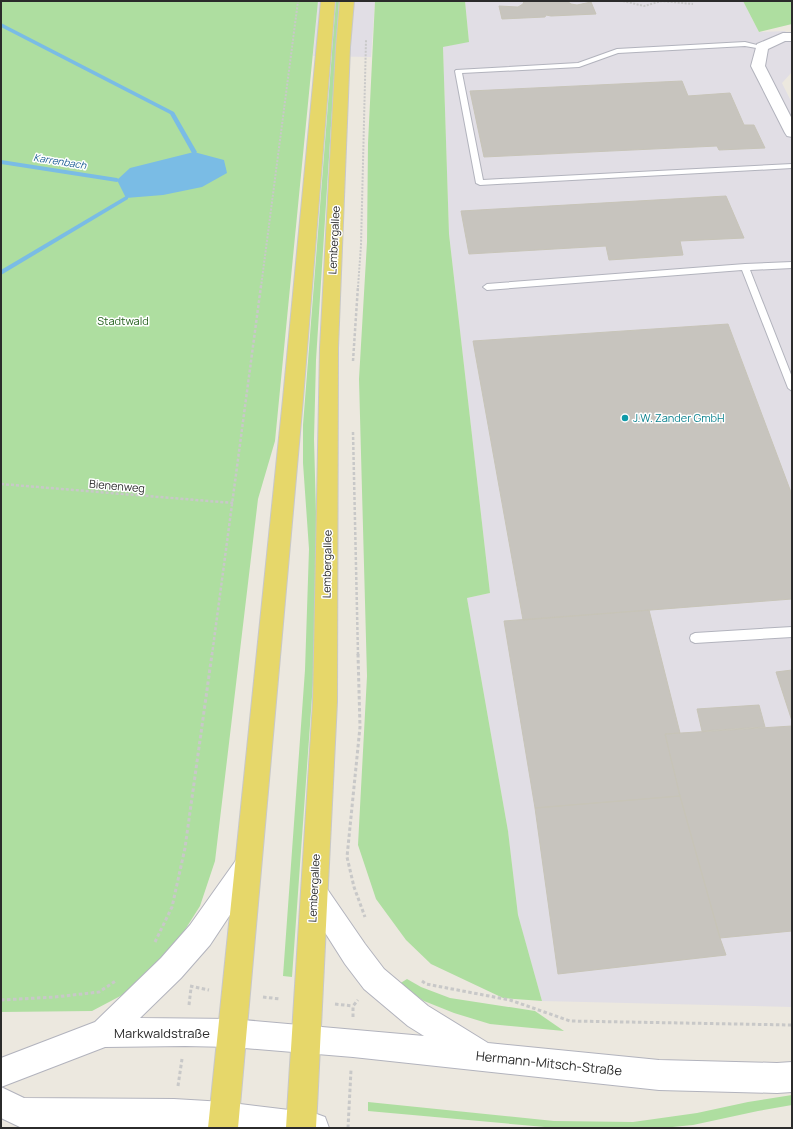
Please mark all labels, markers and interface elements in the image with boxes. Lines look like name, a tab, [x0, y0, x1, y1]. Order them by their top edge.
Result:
water label: Karrenbach	[33, 150, 88, 172]
street label: Lembergallee	[324, 205, 343, 275]
park label: Stadtwald	[97, 313, 149, 328]
place label: J.W. Zander GmbH	[633, 410, 725, 425]
marker: J.W. Zander GmbH	[620, 413, 630, 423]
street label: Bienenweg	[88, 476, 146, 495]
street label: Lembergallee	[318, 529, 335, 598]
street label: Lembergallee	[304, 853, 323, 923]
street label: Markwaldstraße	[114, 1024, 210, 1042]
street label: Hermann-Mitsch-Straße	[475, 1046, 623, 1080]

